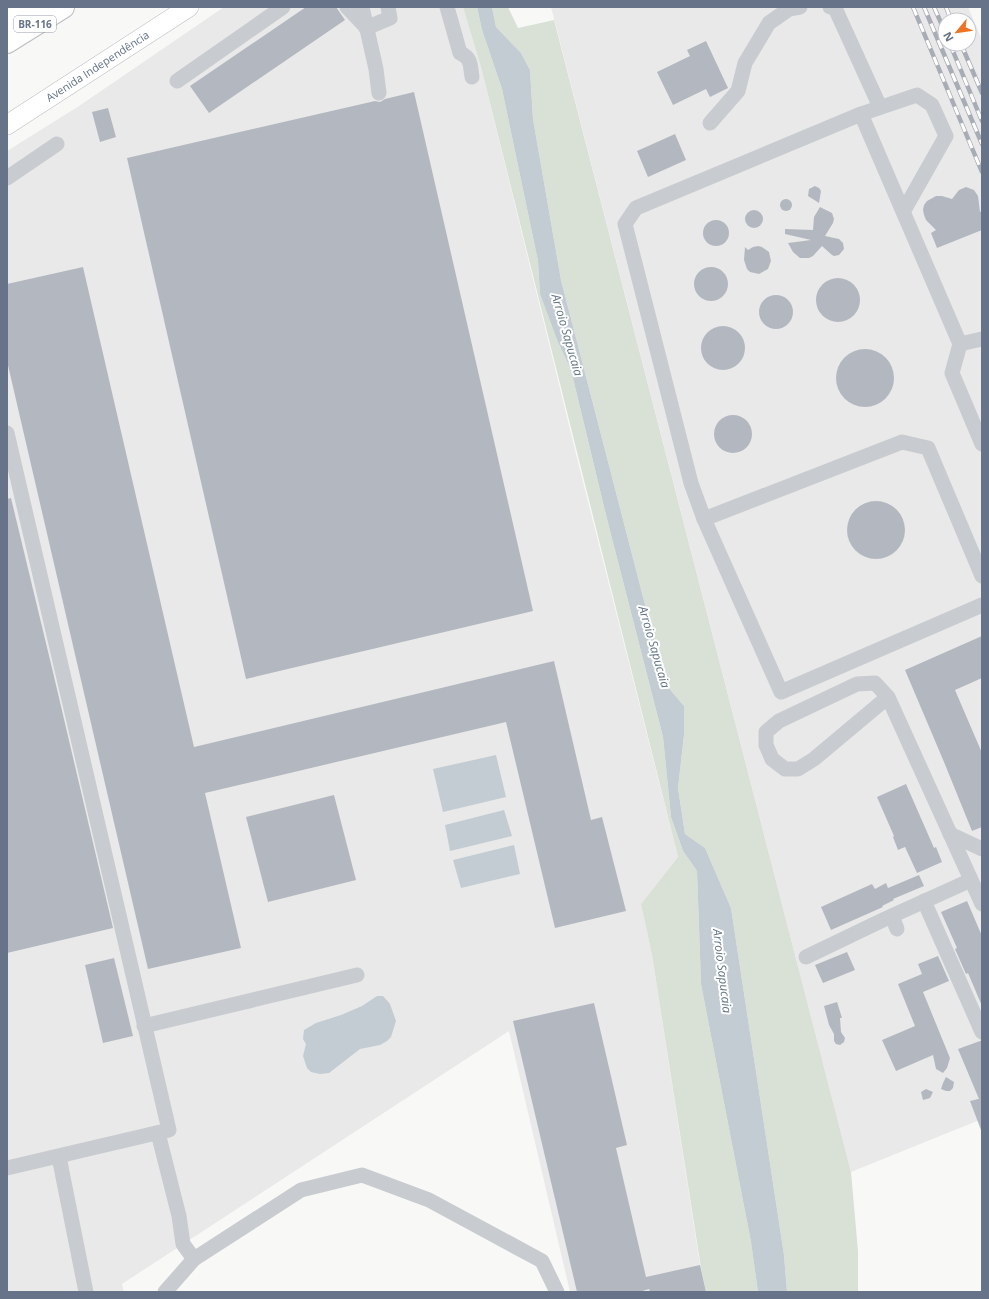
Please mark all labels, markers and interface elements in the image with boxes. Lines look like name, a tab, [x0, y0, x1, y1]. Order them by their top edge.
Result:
north arrow	[937, 12, 977, 52]
road number: BR-116	[14, 16, 56, 32]
street label: Avenida Independência	[43, 27, 152, 105]
text: N	[939, 30, 957, 45]
water label: Arroio Sapucaia	[547, 291, 587, 378]
water label: Arroio Sapucaia	[634, 603, 674, 690]
water label: Arroio Sapucaia	[709, 927, 736, 1014]

